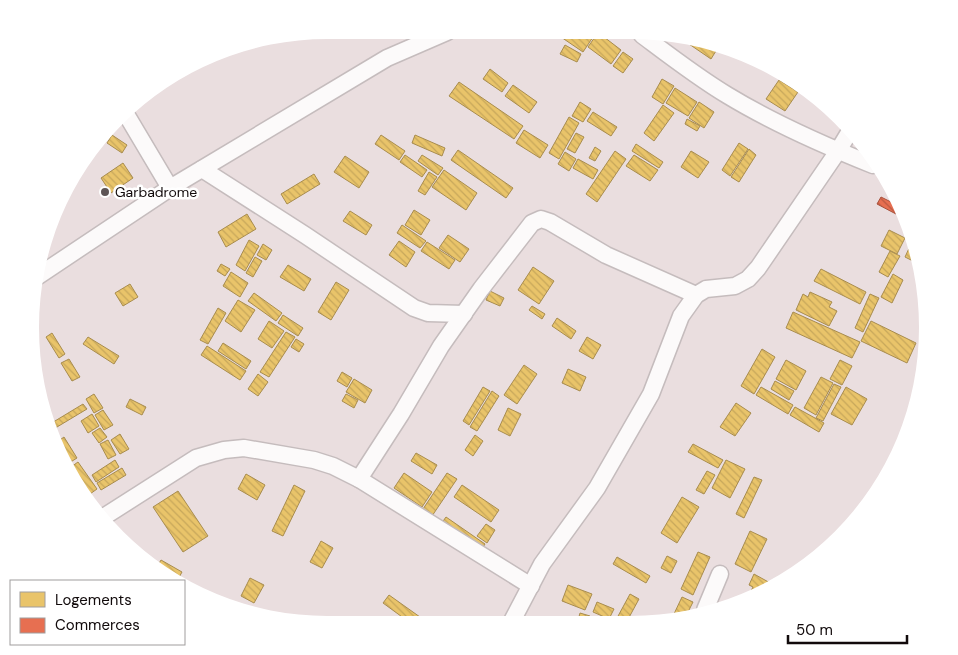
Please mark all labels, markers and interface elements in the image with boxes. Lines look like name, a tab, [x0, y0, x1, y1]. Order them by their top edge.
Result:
place label: Garbadrome	[115, 183, 197, 201]
marker: Garbadrome	[99, 186, 111, 198]
legend	[10, 580, 185, 645]
text: Logements	[55, 590, 132, 610]
scale bar	[788, 612, 907, 644]
text: Commerces	[55, 615, 140, 635]
text: 50 m	[796, 620, 833, 640]

